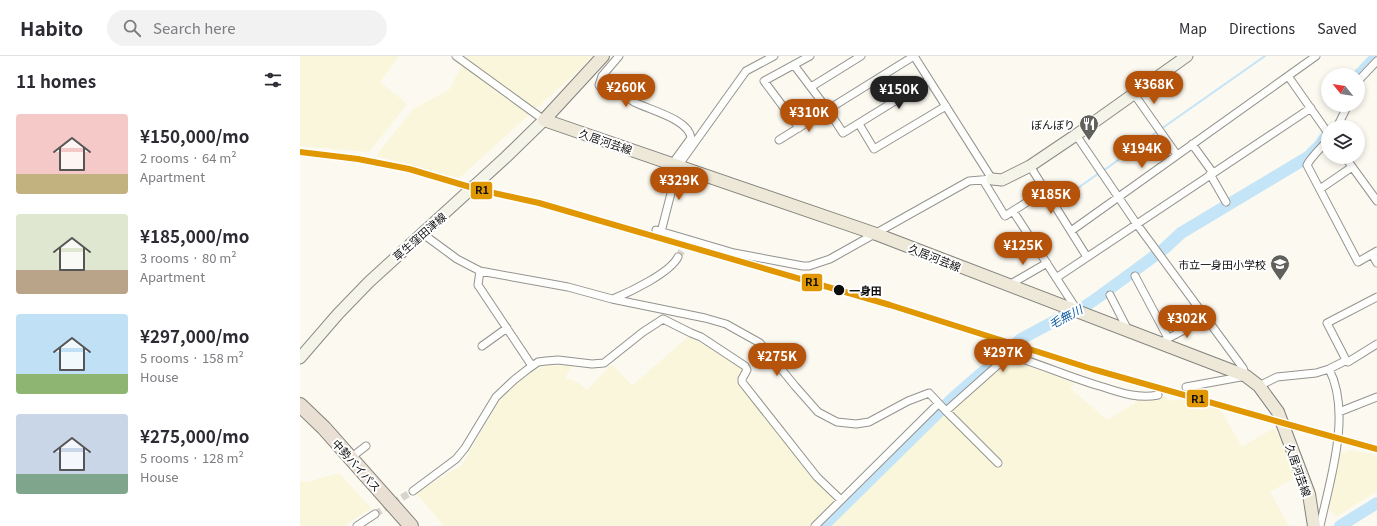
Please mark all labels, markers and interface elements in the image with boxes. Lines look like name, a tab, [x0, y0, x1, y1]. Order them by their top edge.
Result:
search box	[107, 10, 387, 46]
text: Habito	[20, 14, 83, 41]
icon: search	[121, 17, 143, 39]
text: Search here	[153, 17, 236, 38]
text: Map	[1179, 18, 1207, 38]
text: Directions	[1229, 18, 1295, 38]
text: Saved	[1317, 18, 1357, 38]
text: 11 homes	[16, 68, 96, 93]
north arrow	[1321, 68, 1365, 112]
map controls	[1321, 68, 1365, 164]
icon: filters	[262, 69, 284, 91]
pin: ¥368K	[1126, 71, 1182, 105]
pin: ¥260K	[598, 74, 654, 108]
text: ¥368K	[1134, 74, 1174, 93]
pin: ¥150K	[871, 76, 927, 110]
text: ¥260K	[606, 77, 646, 96]
text: ¥150K	[879, 79, 919, 98]
pin: ¥310K	[781, 99, 837, 133]
text: ¥310K	[789, 102, 829, 121]
restaurant icon: ぼんぼり	[1078, 113, 1100, 141]
place label: ぼんぼり	[1031, 116, 1075, 132]
button: layers	[1321, 120, 1365, 164]
text: ¥150,000/mo	[140, 123, 249, 148]
street label: 久居河芸線	[577, 124, 635, 158]
icon: home	[48, 130, 96, 178]
pin: ¥194K	[1114, 135, 1170, 169]
text: ¥194K	[1122, 138, 1162, 157]
text: 2 rooms · 64 m²	[140, 148, 237, 167]
text: Apartment	[140, 167, 205, 186]
pin: ¥329K	[651, 167, 707, 201]
text: ¥329K	[659, 170, 699, 189]
line badge: R1	[470, 181, 493, 200]
text: R1	[475, 181, 489, 197]
pin: ¥185K	[1023, 181, 1079, 215]
text: ¥185K	[1031, 184, 1071, 203]
street label: 草生窪田津線	[389, 208, 449, 264]
text: ¥185,000/mo	[140, 223, 249, 248]
icon: home	[48, 230, 96, 278]
pin: ¥125K	[995, 232, 1051, 266]
text: ¥125K	[1003, 235, 1043, 254]
street label: 久居河芸線	[907, 239, 963, 275]
text: 3 rooms · 80 m²	[140, 248, 237, 267]
school or university icon: 市立一身田小学校	[1269, 253, 1291, 281]
place label: 市立一身田小学校	[1178, 256, 1266, 272]
text: Apartment	[140, 267, 205, 286]
line badge: R1	[801, 273, 823, 292]
text: R1	[805, 273, 819, 289]
place label: 一身田	[849, 282, 882, 298]
marker: 一身田	[832, 283, 846, 297]
water label: 毛無川	[1045, 299, 1087, 332]
pin: ¥302K	[1159, 305, 1215, 339]
text: ¥302K	[1167, 308, 1207, 327]
text: ¥297,000/mo	[140, 323, 249, 348]
icon: home	[48, 330, 96, 378]
pin: ¥297K	[975, 339, 1031, 373]
text: ¥297K	[983, 342, 1023, 361]
pin: ¥275K	[749, 343, 805, 377]
text: ¥275K	[757, 346, 797, 365]
text: 5 rooms · 158 m²	[140, 348, 244, 367]
text: House	[140, 367, 179, 386]
line badge: R1	[1186, 389, 1209, 408]
text: R1	[1191, 390, 1205, 406]
text: ¥275,000/mo	[140, 423, 249, 448]
icon: home	[48, 430, 96, 478]
street label: 中勢バイパス	[329, 435, 385, 495]
street label: 久居河芸線	[1282, 441, 1316, 499]
text: 5 rooms · 128 m²	[140, 448, 244, 467]
text: House	[140, 467, 179, 486]

